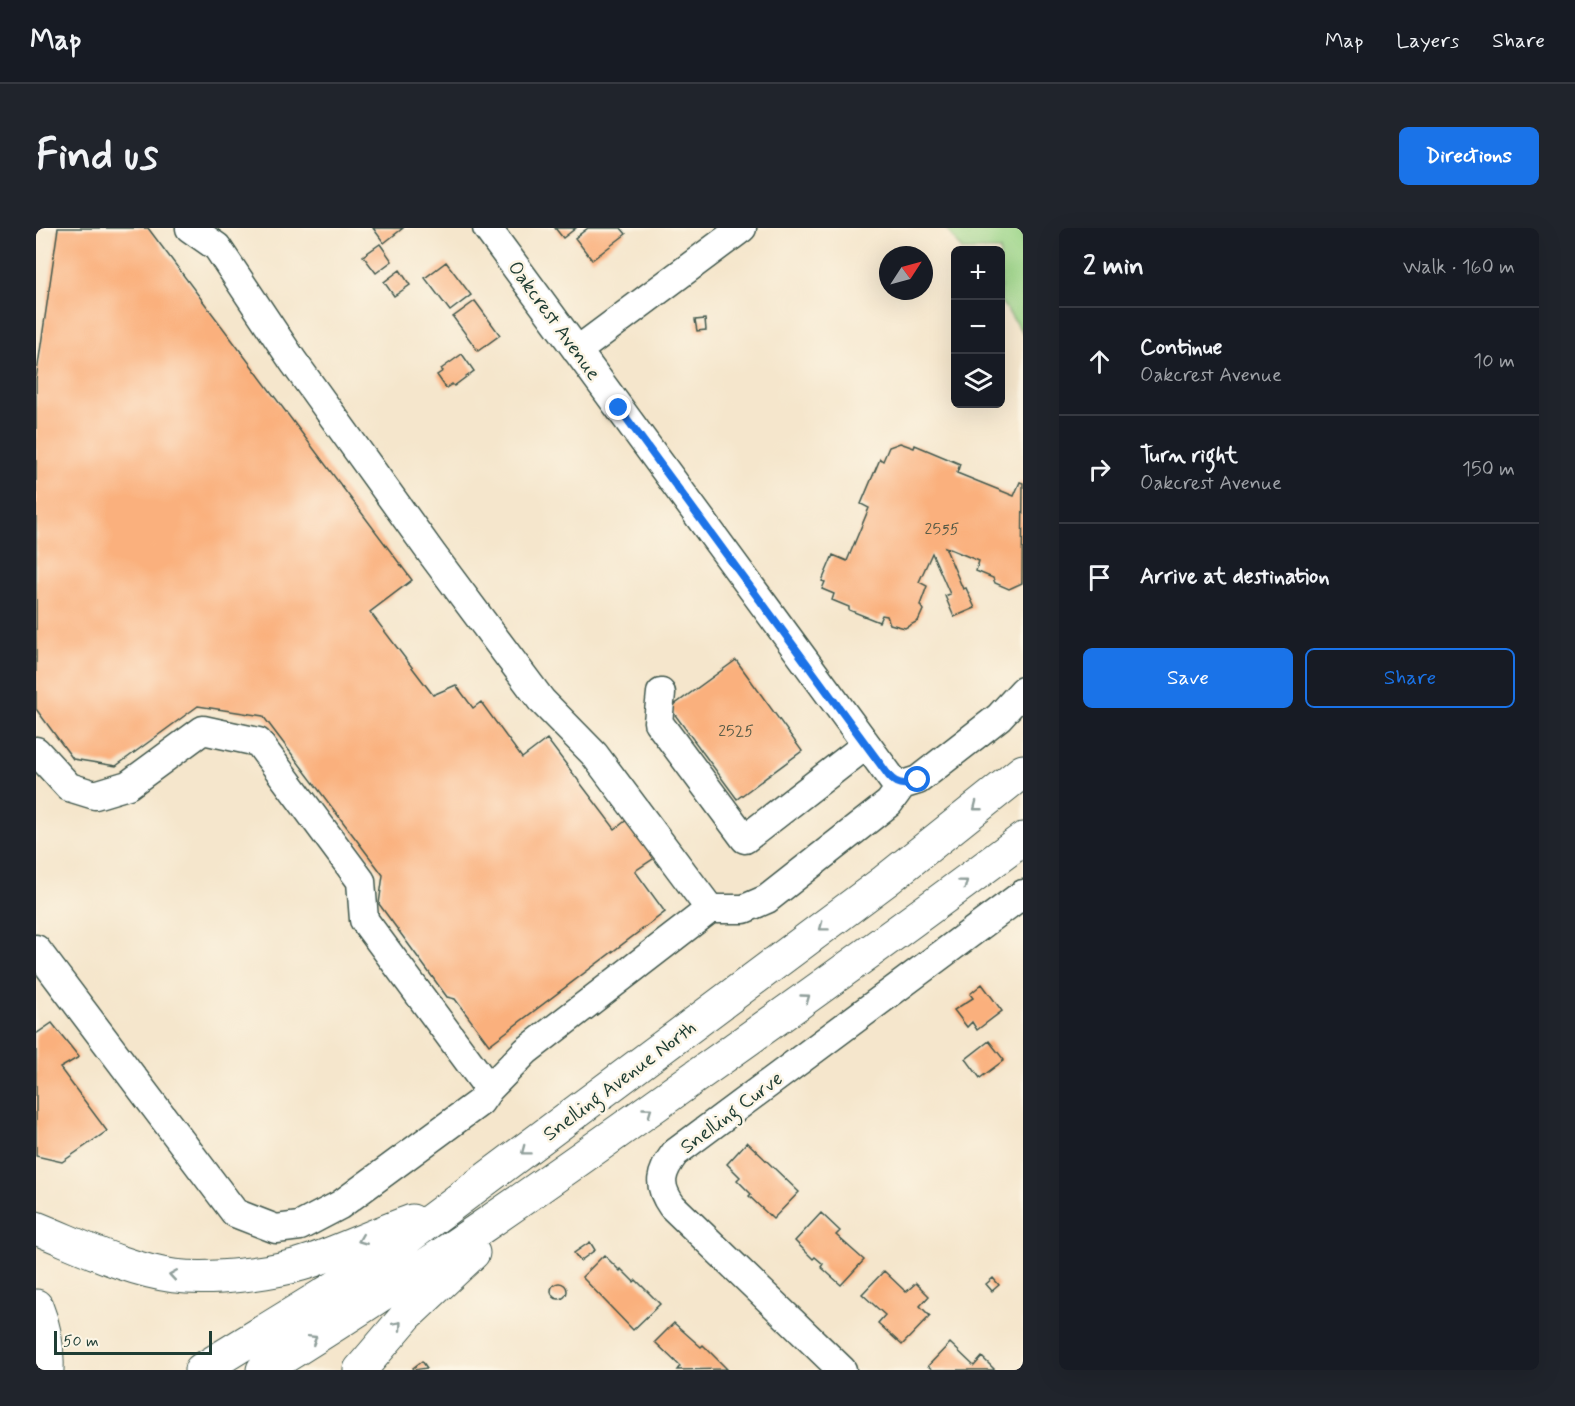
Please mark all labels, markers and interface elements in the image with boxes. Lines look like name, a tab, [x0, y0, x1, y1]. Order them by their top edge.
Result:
text: Map	[30, 23, 81, 60]
text: Map	[1325, 27, 1363, 55]
text: Layers	[1396, 27, 1459, 55]
text: Share	[1492, 27, 1545, 55]
button: Directions	[1399, 127, 1539, 185]
text: Find us	[36, 129, 158, 184]
north arrow	[879, 246, 933, 300]
map controls	[951, 246, 1005, 408]
button: +	[951, 246, 1005, 300]
text: 2 min	[1083, 250, 1144, 284]
text: Walk · 160 m	[1403, 254, 1515, 281]
street label: Oakcrest Avenue	[501, 256, 607, 386]
button: −	[951, 300, 1005, 354]
text: Continue	[1140, 334, 1222, 362]
icon: ahead	[1083, 345, 1116, 378]
text: 10 m	[1473, 348, 1515, 375]
button: layers	[951, 354, 1005, 408]
text: Oakcrest Avenue	[1140, 362, 1282, 389]
route end	[605, 394, 631, 420]
text: Turn right	[1140, 442, 1238, 470]
icon: right	[1083, 453, 1116, 486]
text: 150 m	[1462, 456, 1515, 483]
text: Oakcrest Avenue	[1140, 470, 1282, 497]
house number: 2555	[925, 519, 959, 540]
icon: arrive	[1083, 561, 1116, 594]
text: Arrive at destination	[1140, 563, 1330, 591]
button: Save	[1083, 648, 1293, 708]
button: Share	[1305, 648, 1515, 708]
house number: 2525	[718, 721, 754, 742]
route start	[904, 766, 930, 792]
one-way arrow	[973, 800, 984, 811]
one-way arrow	[957, 880, 968, 891]
one-way arrow	[819, 919, 830, 930]
one-way arrow	[800, 994, 811, 1005]
street label: Snelling Avenue North	[538, 1015, 703, 1149]
street label: Snelling Curve	[675, 1066, 790, 1162]
one-way arrow	[641, 1107, 652, 1118]
one-way arrow	[521, 1144, 532, 1155]
one-way arrow	[357, 1233, 368, 1245]
one-way arrow	[168, 1269, 177, 1281]
one-way arrow	[391, 1321, 402, 1332]
scale bar	[54, 1328, 212, 1356]
text: 50 m	[63, 1331, 99, 1352]
one-way arrow	[307, 1335, 317, 1347]

